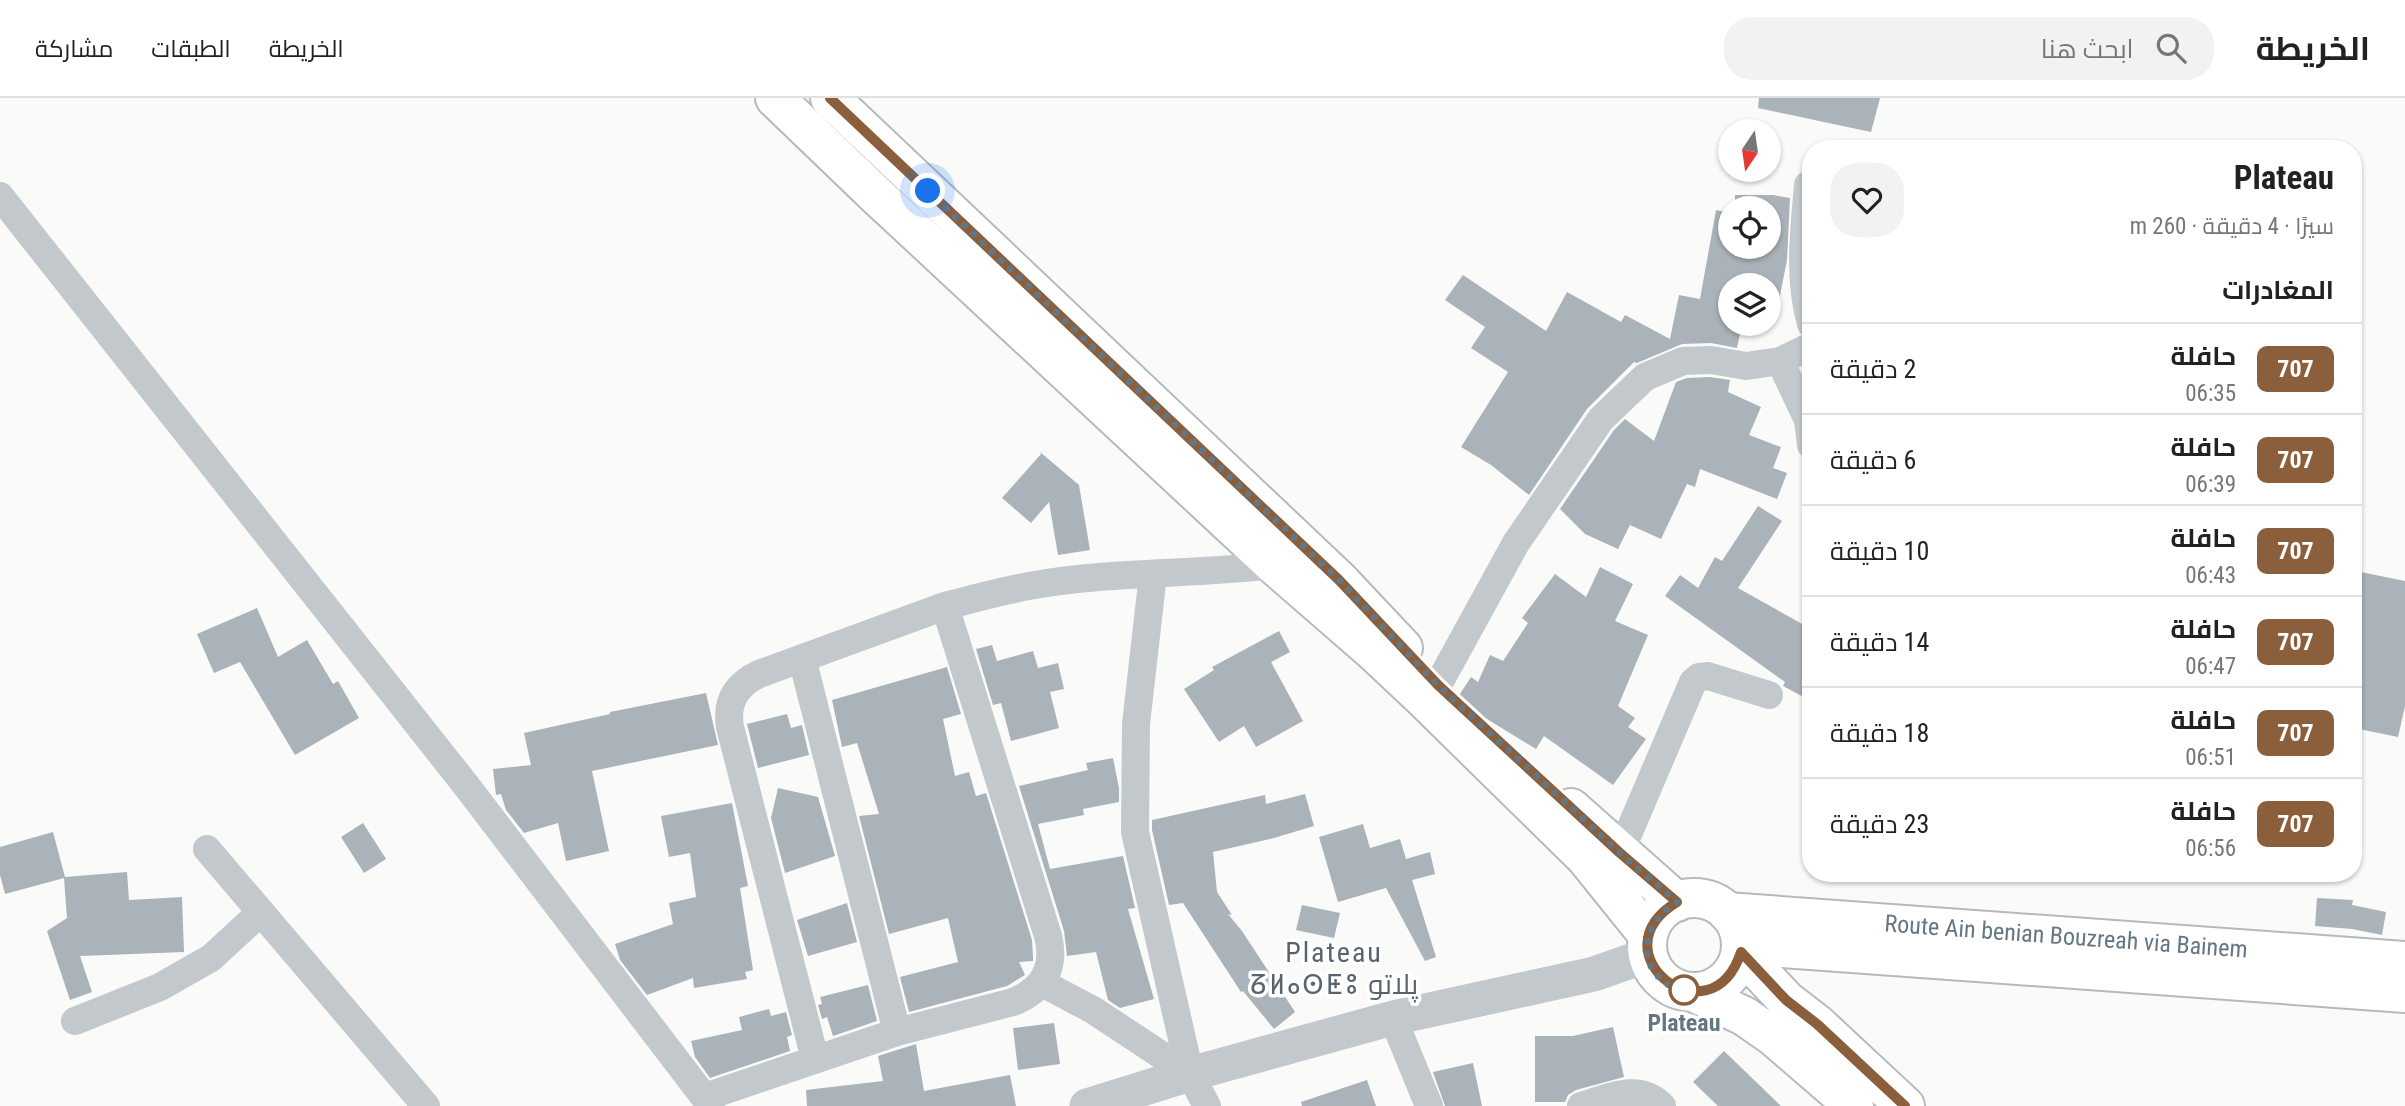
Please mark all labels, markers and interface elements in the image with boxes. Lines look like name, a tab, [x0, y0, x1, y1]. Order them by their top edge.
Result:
search box	[1724, 17, 2214, 80]
icon: search	[2152, 29, 2190, 67]
text: الخريطة	[2256, 29, 2370, 68]
text: ابحث هنا	[2041, 34, 2134, 64]
text: مشاركة	[35, 35, 113, 63]
text: الطبقات	[151, 35, 231, 63]
text: الخريطة	[269, 35, 344, 63]
north arrow	[1718, 119, 1782, 182]
map controls	[1718, 119, 1781, 336]
text: Plateau	[2234, 158, 2334, 197]
button: heart	[1830, 163, 1904, 237]
your location	[910, 173, 945, 208]
button: locate	[1718, 196, 1781, 259]
text: سيرًا · 4 دقيقة · 260 m	[2130, 213, 2334, 240]
button: layers	[1718, 273, 1781, 336]
text: المغادرات	[2222, 275, 2334, 305]
text: حافلة	[2171, 341, 2236, 371]
text: 2 دقيقة	[1830, 354, 1916, 384]
text: 707	[2277, 355, 2314, 383]
text: 06:35	[2185, 380, 2236, 407]
text: حافلة	[2171, 432, 2236, 462]
text: 6 دقيقة	[1830, 445, 1916, 475]
text: 707	[2277, 446, 2314, 474]
text: 06:39	[2185, 471, 2236, 498]
text: حافلة	[2171, 523, 2236, 553]
text: 10 دقيقة	[1830, 536, 1929, 566]
text: 707	[2277, 537, 2314, 565]
text: 06:43	[2185, 562, 2236, 589]
text: حافلة	[2171, 614, 2236, 644]
text: 14 دقيقة	[1830, 627, 1929, 657]
text: 707	[2277, 628, 2314, 656]
text: 06:47	[2185, 653, 2236, 680]
text: حافلة	[2171, 705, 2236, 735]
text: 18 دقيقة	[1830, 718, 1929, 748]
text: 707	[2277, 719, 2314, 747]
text: 06:51	[2185, 744, 2236, 771]
text: حافلة	[2171, 796, 2236, 826]
text: 23 دقيقة	[1830, 809, 1929, 839]
text: 707	[2277, 810, 2314, 838]
text: 06:56	[2185, 835, 2236, 862]
street label: Route Ain benian Bouzreah via Bainem	[1884, 909, 2249, 964]
district label: Plateau ⵒⵍⴰⵙⵟⵓ پلاتو	[1250, 936, 1419, 1003]
marker: Plateau	[1669, 975, 1699, 1005]
place label: Plateau	[1648, 1009, 1720, 1037]

